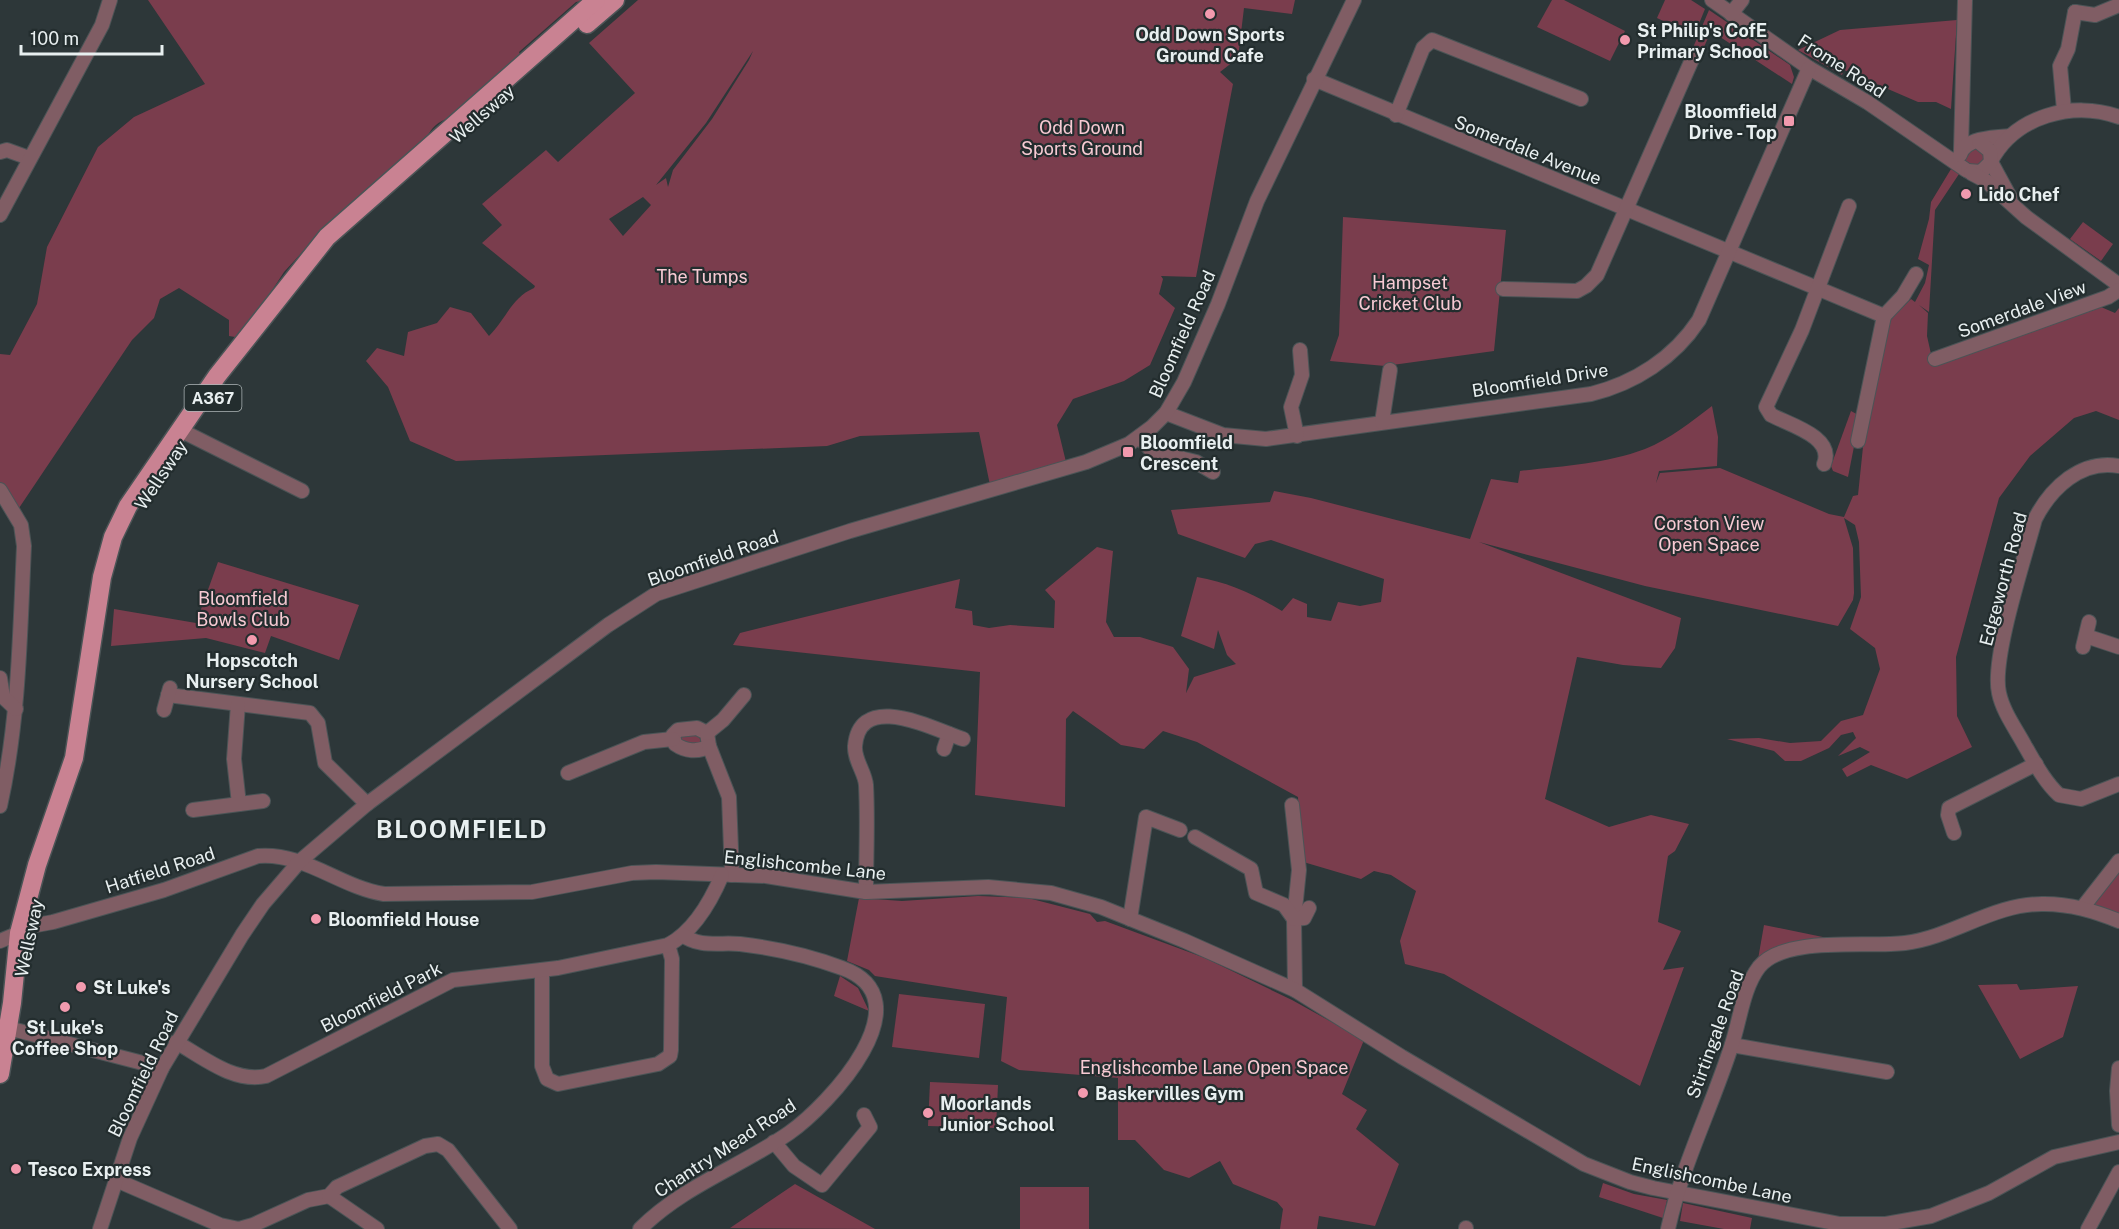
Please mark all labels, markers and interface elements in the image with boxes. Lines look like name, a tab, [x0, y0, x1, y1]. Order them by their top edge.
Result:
marker: Odd Down Sports Ground Cafe	[1203, 7, 1217, 21]
scale bar	[21, 18, 162, 56]
place label: St Philip's CofE Primary School	[1637, 20, 1769, 62]
place label: Odd Down Sports Ground Cafe	[1135, 24, 1285, 66]
text: 100 m	[30, 28, 79, 49]
street label: Frome Road	[1794, 30, 1890, 102]
marker: St Philip's CofE Primary School	[1618, 33, 1632, 47]
street label: Wellsway	[445, 80, 519, 148]
place label: Bloomfield Drive - Top	[1684, 101, 1777, 143]
street label: Somerdale Avenue	[1451, 111, 1605, 189]
marker: Bloomfield Drive - Top	[1782, 114, 1796, 128]
park label: Odd Down Sports Ground	[1021, 117, 1143, 159]
place label: Lido Chef	[1978, 184, 2059, 205]
marker: Lido Chef	[1959, 187, 1973, 201]
park label: The Tumps	[656, 266, 748, 287]
street label: Bloomfield Road	[1145, 267, 1219, 401]
park label: Hampset Cricket Club	[1358, 272, 1462, 314]
street label: Somerdale View	[1955, 276, 2089, 342]
street label: Bloomfield Drive	[1470, 359, 1610, 401]
road number: A367	[184, 385, 242, 411]
place label: Bloomfield Crescent	[1140, 432, 1233, 474]
street label: Wellsway	[130, 436, 192, 514]
marker: Bloomfield Crescent	[1121, 445, 1135, 459]
street label: Edgeworth Road	[1975, 510, 2031, 648]
park label: Corston View Open Space	[1654, 513, 1764, 555]
street label: Bloomfield Road	[645, 526, 781, 590]
park label: Bloomfield Bowls Club	[196, 588, 290, 630]
marker: Hopscotch Nursery School	[245, 633, 259, 647]
place label: Hopscotch Nursery School	[185, 650, 319, 692]
district label: BLOOMFIELD	[376, 815, 548, 843]
street label: Hatfield Road	[103, 842, 217, 898]
street label: Englishcombe Lane	[723, 846, 887, 884]
street label: Wellsway	[11, 897, 48, 979]
place label: Bloomfield House	[328, 909, 479, 930]
marker: Bloomfield House	[309, 912, 323, 926]
street label: Bloomfield Park	[317, 957, 445, 1037]
street label: Stirtingale Road	[1682, 967, 1748, 1101]
place label: St Luke's	[93, 977, 170, 998]
marker: St Luke's	[74, 980, 88, 994]
marker: St Luke's Coffee Shop	[58, 1000, 72, 1014]
street label: Bloomfield Road	[104, 1008, 182, 1140]
place label: St Luke's Coffee Shop	[12, 1017, 118, 1059]
park label: Englishcombe Lane Open Space	[1080, 1057, 1348, 1078]
place label: Baskervilles Gym	[1095, 1083, 1244, 1104]
marker: Baskervilles Gym	[1076, 1086, 1090, 1100]
place label: Moorlands Junior School	[940, 1093, 1055, 1135]
street label: Chantry Mead Road	[650, 1094, 800, 1202]
marker: Moorlands Junior School	[921, 1106, 935, 1120]
street label: Englishcombe Lane	[1630, 1153, 1794, 1207]
place label: Tesco Express	[28, 1159, 151, 1180]
marker: Tesco Express	[9, 1162, 23, 1176]

